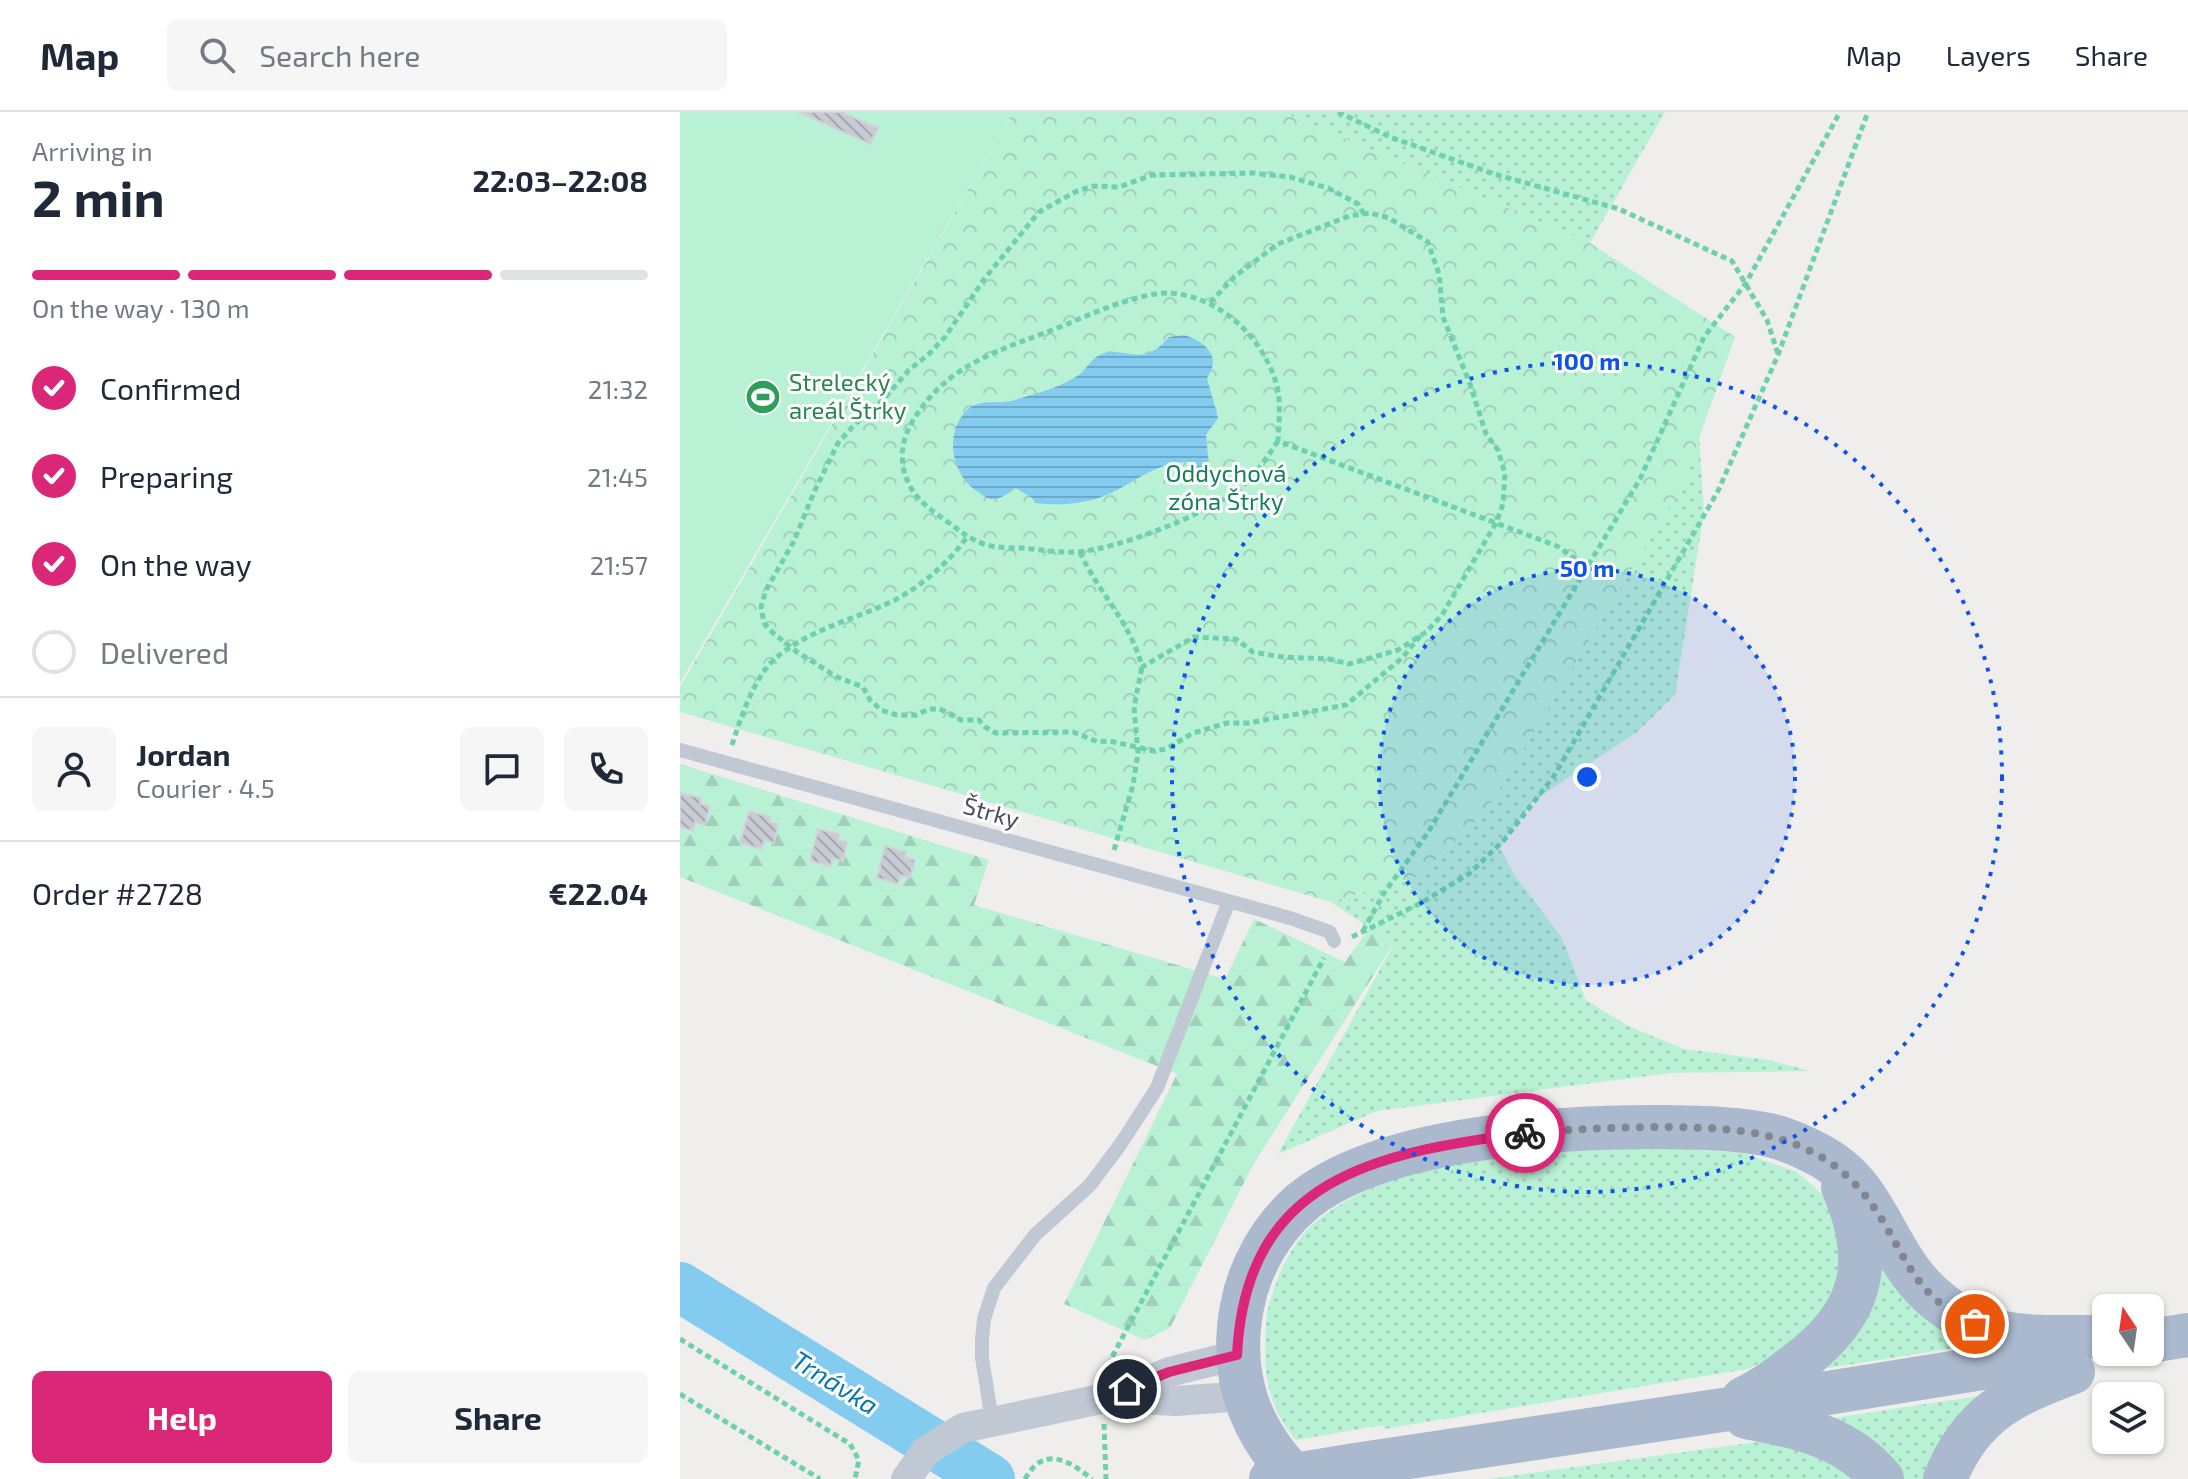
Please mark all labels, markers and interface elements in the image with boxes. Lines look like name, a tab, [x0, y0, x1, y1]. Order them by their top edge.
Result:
search box	[167, 19, 727, 91]
text: Map	[40, 32, 119, 78]
icon: search	[195, 33, 239, 77]
text: Search here	[259, 37, 420, 73]
text: Map	[1846, 38, 1902, 72]
text: Layers	[1946, 38, 2031, 72]
text: Share	[2075, 38, 2148, 72]
text: Arriving in	[32, 135, 153, 166]
text: 22:03–22:08	[473, 162, 648, 198]
text: 2 min	[32, 165, 165, 227]
text: On the way · 130 m	[32, 292, 250, 323]
text: 100 m	[1554, 346, 1620, 375]
icon: check	[32, 366, 76, 410]
place label: Strelecký areál Štrky	[789, 367, 907, 424]
text: Confirmed	[100, 370, 241, 406]
text: 21:32	[588, 373, 648, 404]
sports icon: Strelecký areál Štrky	[744, 378, 782, 416]
icon: check	[32, 454, 76, 498]
text: Preparing	[100, 458, 233, 494]
park label: Oddychová zóna Štrky	[1165, 458, 1287, 515]
text: 21:45	[587, 461, 648, 492]
icon: check	[32, 542, 76, 586]
text: On the way	[100, 546, 252, 582]
text: 21:57	[590, 549, 648, 580]
text: 50 m	[1560, 553, 1614, 582]
text: Delivered	[100, 634, 229, 670]
button: person	[32, 727, 116, 811]
button: chat	[460, 727, 544, 811]
button: phone	[564, 727, 648, 811]
text: Jordan	[136, 736, 231, 772]
centre of rings	[1573, 763, 1601, 791]
text: Courier · 4.5	[136, 772, 275, 803]
street label: Štrky	[960, 790, 1023, 833]
text: Order #2728	[32, 875, 203, 911]
text: €22.04	[549, 875, 648, 911]
courier	[1485, 1093, 1565, 1173]
icon: bike	[1503, 1111, 1547, 1155]
pin	[1941, 1290, 2009, 1358]
north arrow	[2092, 1294, 2164, 1366]
map controls	[2092, 1294, 2164, 1454]
icon: bag	[1953, 1302, 1997, 1346]
water label: Trnávka	[787, 1343, 884, 1420]
pin	[1093, 1355, 1161, 1423]
icon: home	[1105, 1367, 1149, 1411]
button: Help	[32, 1371, 332, 1463]
button: Share	[348, 1371, 648, 1463]
button: layers	[2092, 1382, 2164, 1454]

